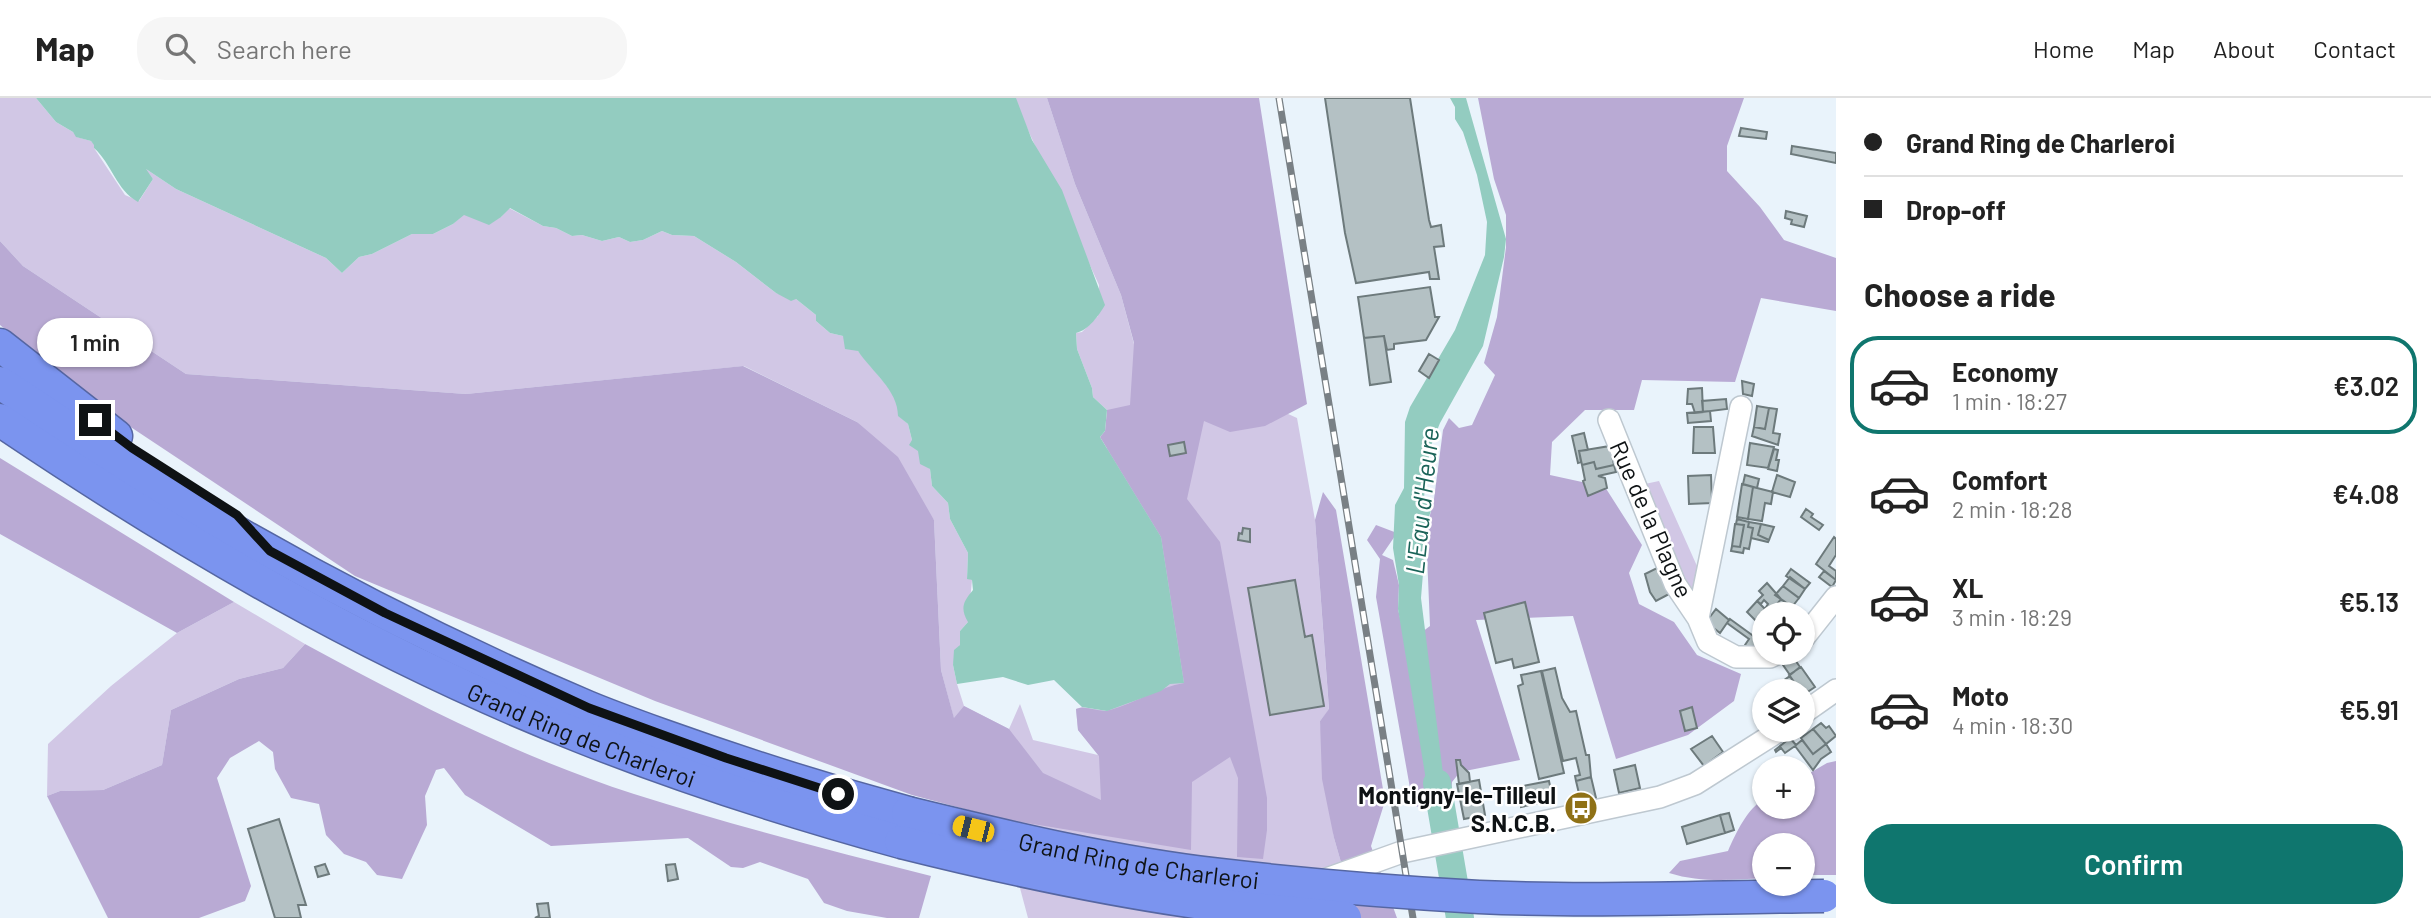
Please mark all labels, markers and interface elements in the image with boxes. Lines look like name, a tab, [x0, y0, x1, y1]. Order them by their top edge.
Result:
search box	[137, 17, 627, 80]
text: Map	[35, 28, 95, 68]
icon: search	[161, 29, 199, 67]
text: Search here	[217, 33, 352, 64]
text: Home	[2033, 34, 2094, 63]
text: Map	[2132, 34, 2175, 63]
text: About	[2213, 34, 2275, 63]
text: Contact	[2313, 34, 2396, 63]
text: Grand Ring de Charleroi	[1906, 127, 2175, 158]
text: Drop-off	[1906, 194, 2006, 225]
text: Choose a ride	[1864, 275, 2056, 313]
callout: 1 min	[37, 318, 153, 368]
text: 1 min	[70, 328, 120, 356]
icon: car	[1868, 354, 1931, 417]
text: Economy	[1952, 356, 2058, 387]
text: €3.02	[2333, 370, 2399, 401]
text: 1 min · 18:27	[1952, 387, 2067, 415]
route end	[79, 404, 111, 436]
water label: L'Eau d'Heure	[1398, 426, 1444, 576]
street label: Rue de la Plagne	[1604, 436, 1700, 602]
icon: car	[1868, 462, 1931, 525]
text: Comfort	[1952, 464, 2048, 495]
text: €4.08	[2332, 478, 2399, 509]
text: 2 min · 18:28	[1952, 495, 2072, 523]
icon: car	[1868, 570, 1931, 633]
text: XL	[1952, 572, 1983, 603]
text: €5.13	[2339, 586, 2399, 617]
map controls	[1752, 602, 1815, 896]
button: locate	[1752, 602, 1815, 665]
text: 3 min · 18:29	[1952, 603, 2072, 631]
street label: Grand Ring de Charleroi	[463, 676, 700, 792]
icon: car	[1868, 678, 1931, 741]
button: layers	[1752, 679, 1815, 742]
text: Moto	[1952, 680, 2009, 711]
text: €5.91	[2339, 694, 2399, 725]
text: 4 min · 18:30	[1952, 711, 2073, 739]
button: +	[1752, 756, 1815, 819]
route start	[822, 778, 854, 810]
place label: Montigny-le-Tilleul S.N.C.B.	[1358, 780, 1556, 837]
bus stop icon: Montigny-le-Tilleul S.N.C.B.	[1562, 789, 1600, 827]
car	[951, 814, 996, 844]
button: Confirm	[1864, 824, 2403, 904]
street label: Grand Ring de Charleroi	[1016, 825, 1261, 894]
button: −	[1752, 833, 1815, 896]

